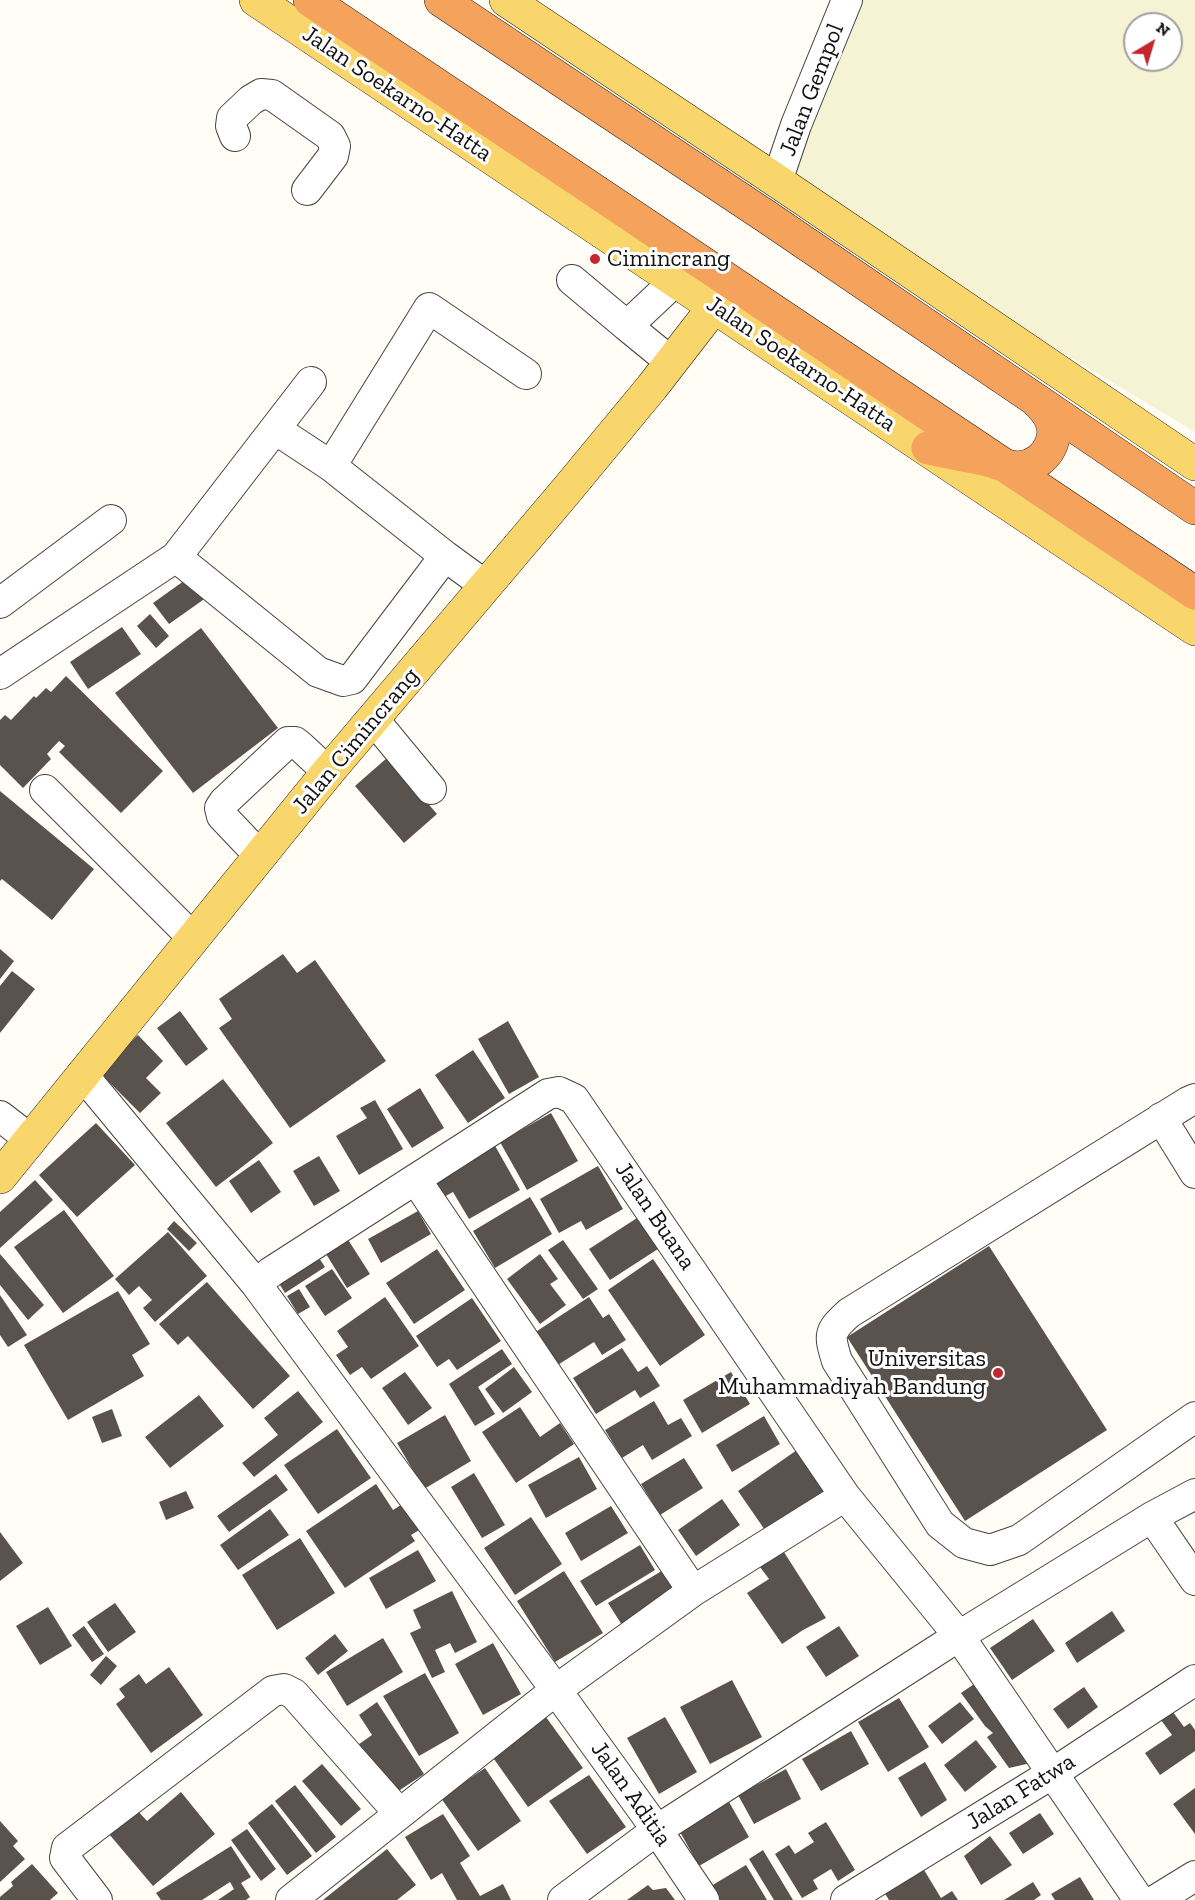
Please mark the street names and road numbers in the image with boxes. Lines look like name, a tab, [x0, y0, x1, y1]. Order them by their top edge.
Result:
street label: Jalan Soekarno-Hatta	[297, 20, 497, 168]
street label: Jalan Gempol	[774, 20, 850, 160]
street label: Jalan Soekarno-Hatta	[701, 290, 901, 438]
street label: Jalan Cimincrang	[286, 662, 426, 820]
street label: Jalan Buana	[608, 1157, 702, 1275]
street label: Jalan Aditia	[584, 1736, 678, 1852]
street label: Jalan Fatwa	[961, 1747, 1081, 1837]

